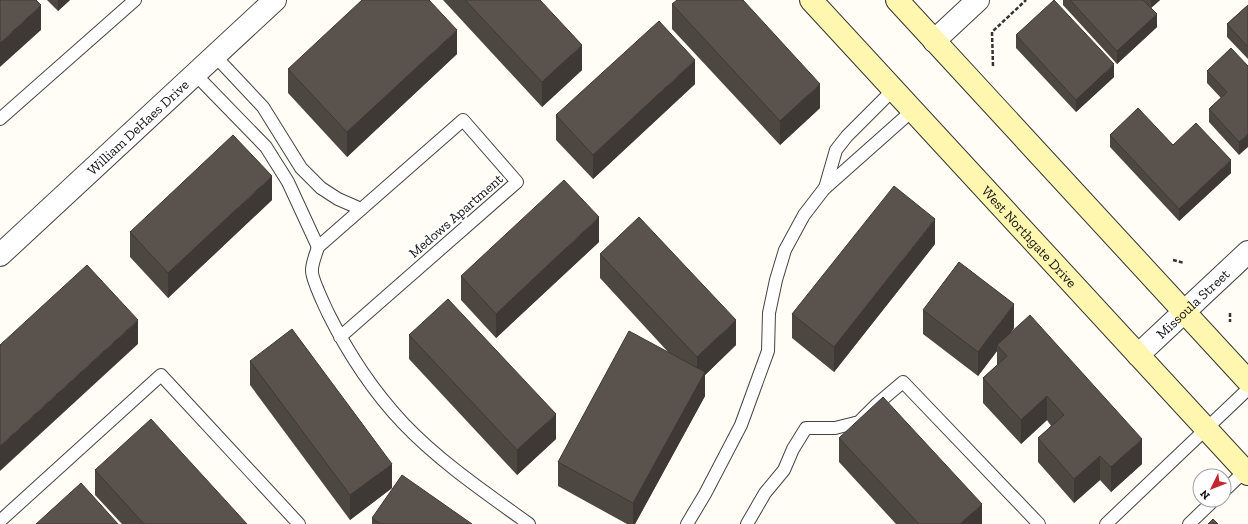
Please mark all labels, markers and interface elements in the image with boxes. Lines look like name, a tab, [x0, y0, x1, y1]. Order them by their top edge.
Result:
street label: William DeHaes Drive	[83, 76, 193, 178]
street label: Medows Apartment	[405, 170, 507, 262]
street label: West Northgate Drive	[978, 182, 1081, 291]
street label: Missoula Street	[1153, 265, 1234, 342]
north arrow	[1192, 468, 1232, 508]
text: N	[1197, 487, 1213, 502]

